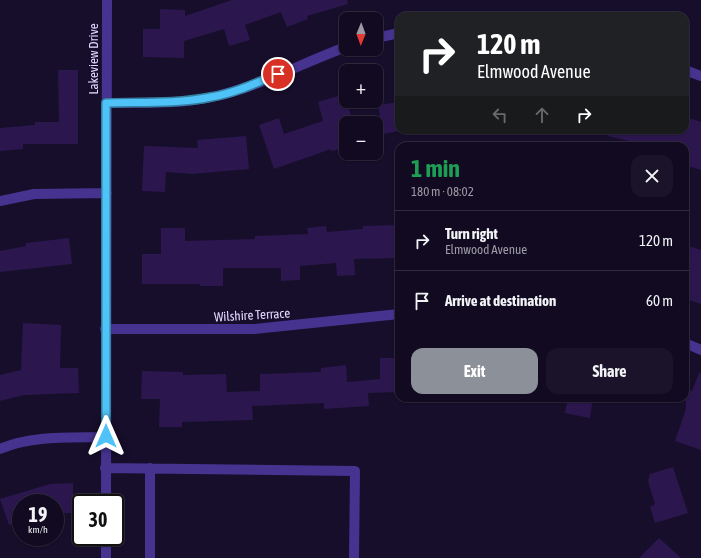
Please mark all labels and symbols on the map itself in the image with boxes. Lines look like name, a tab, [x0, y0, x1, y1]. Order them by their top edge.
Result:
north arrow	[339, 12, 383, 56]
street label: Lakeview Drive	[86, 23, 101, 95]
pin	[261, 57, 295, 91]
street label: Wilshire Terrace	[214, 306, 291, 324]
position arrow	[85, 415, 127, 457]
speed limit sign: 30	[72, 494, 124, 546]

